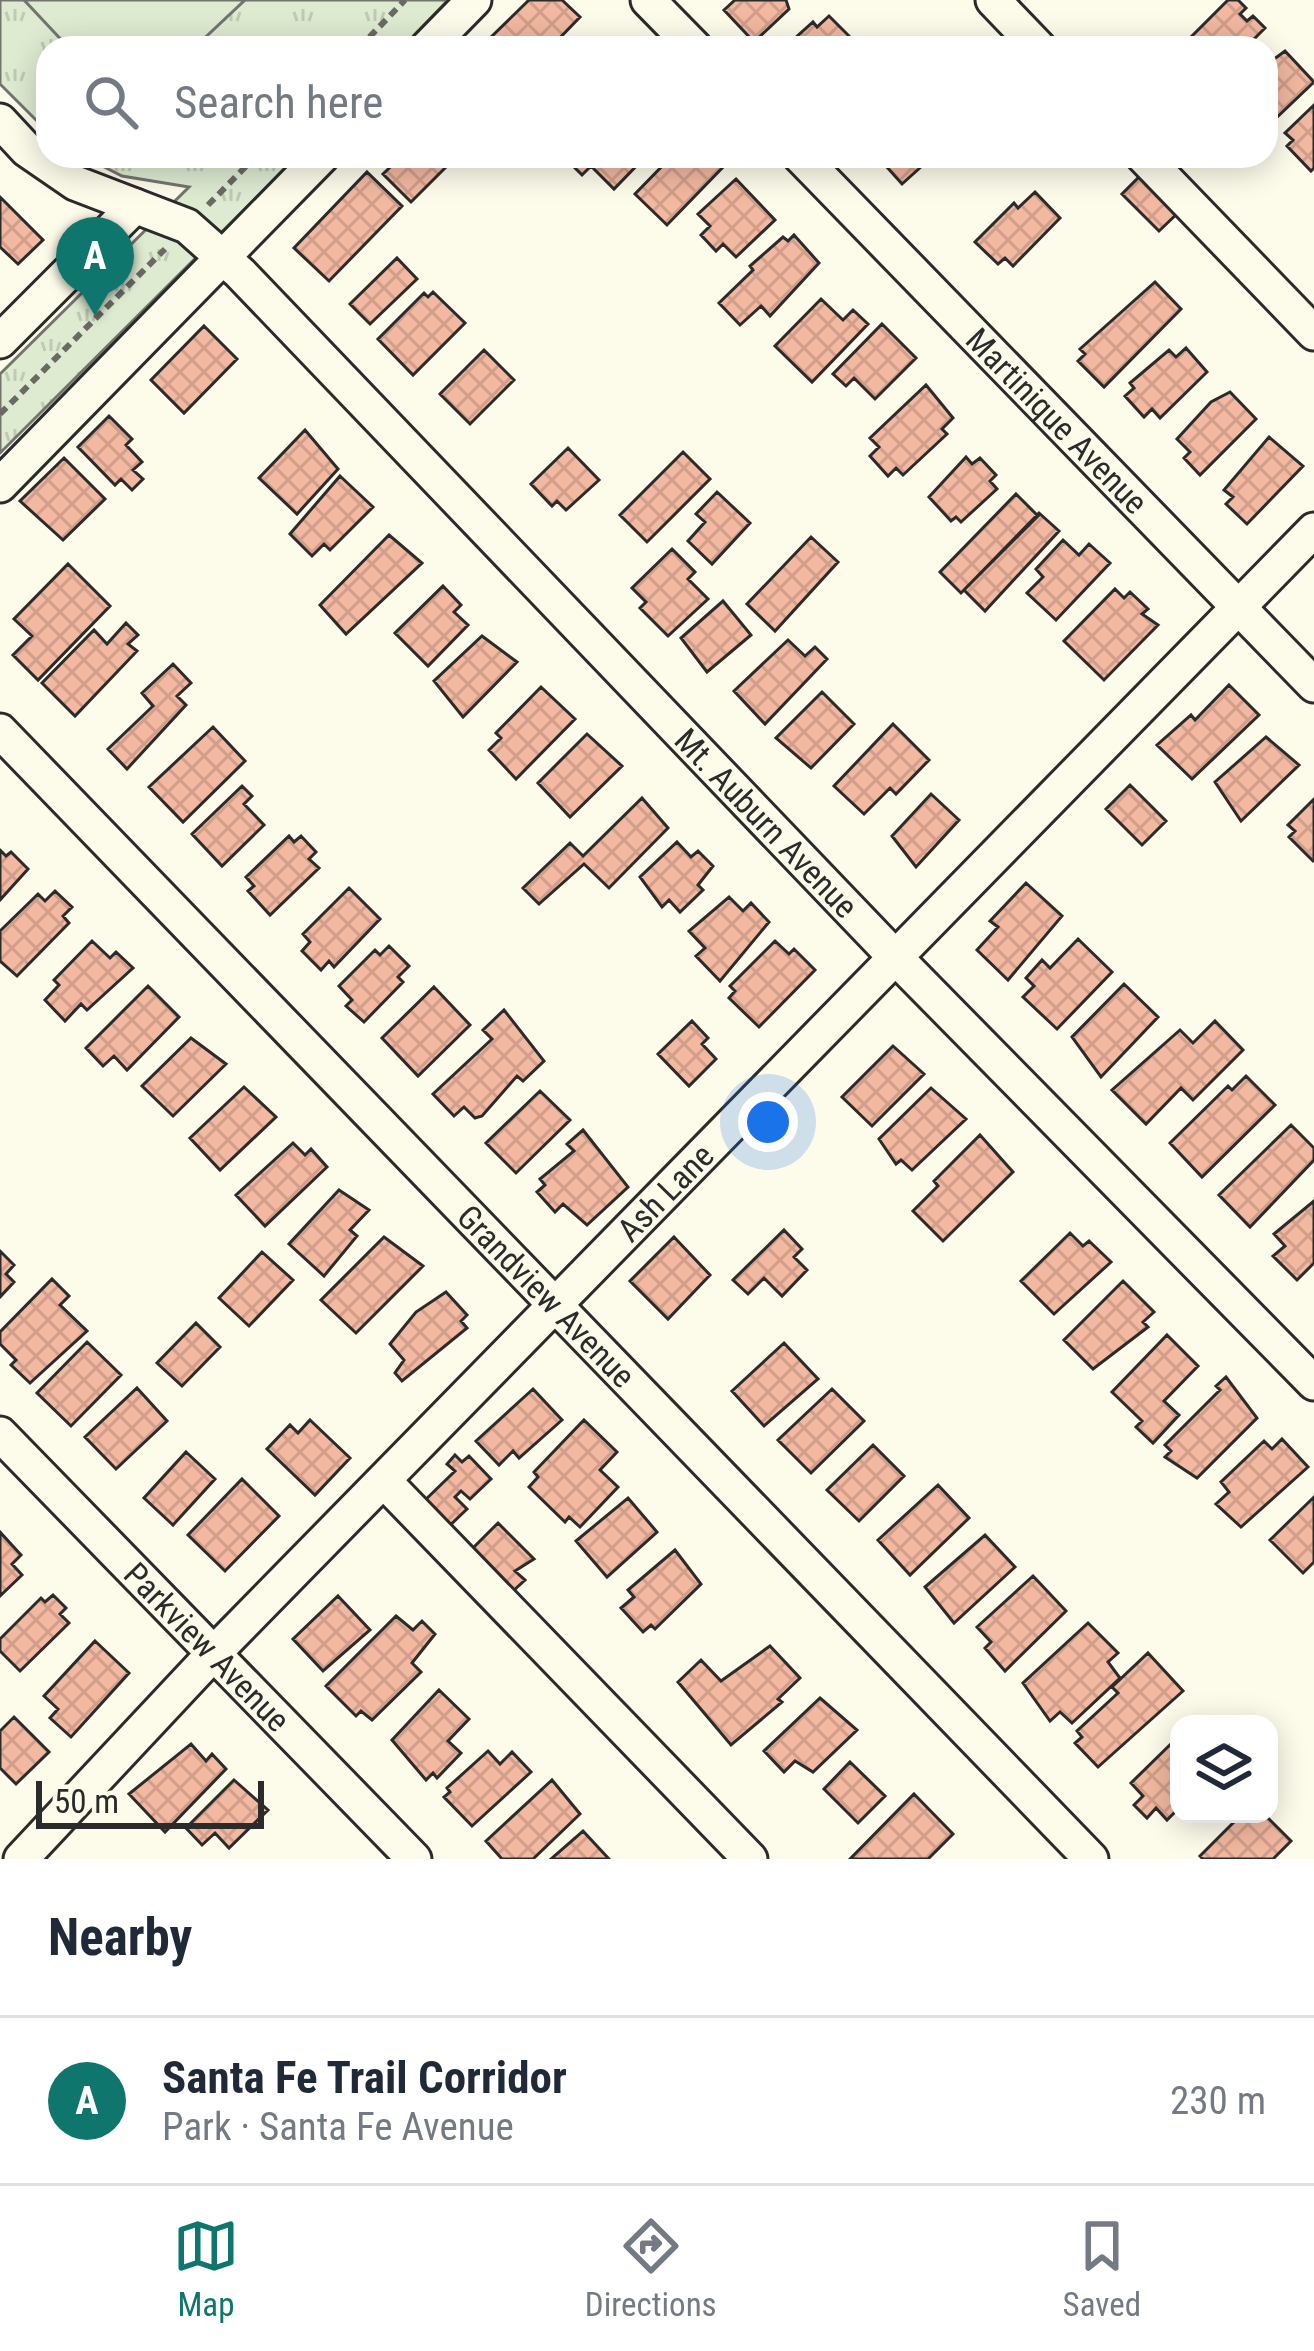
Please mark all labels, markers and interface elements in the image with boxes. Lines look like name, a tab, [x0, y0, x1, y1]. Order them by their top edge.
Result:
search box	[36, 36, 1278, 168]
icon: search	[78, 69, 144, 135]
text: Search here	[174, 76, 383, 129]
pin: A	[56, 217, 134, 316]
street label: Martinique Avenue	[958, 320, 1155, 522]
street label: Mt. Auburn Avenue	[667, 721, 866, 926]
your location	[738, 1092, 798, 1152]
street label: Ash Lane	[609, 1136, 722, 1249]
street label: Grandview Avenue	[449, 1197, 643, 1396]
street label: Parkview Avenue	[116, 1555, 298, 1740]
map controls	[1170, 1715, 1278, 1823]
button: layers	[1170, 1715, 1278, 1823]
scale bar	[36, 1775, 264, 1828]
text: 50 m	[54, 1782, 119, 1821]
text: Nearby	[48, 1908, 192, 1967]
text: Santa Fe Trail Corridor	[162, 2051, 567, 2104]
text: A	[75, 2078, 99, 2124]
text: 230 m	[1170, 2078, 1266, 2124]
text: Park · Santa Fe Avenue	[162, 2104, 514, 2150]
tab: Map	[173, 2213, 239, 2324]
tab: Directions	[585, 2213, 717, 2324]
tab: Saved	[1063, 2213, 1141, 2324]

